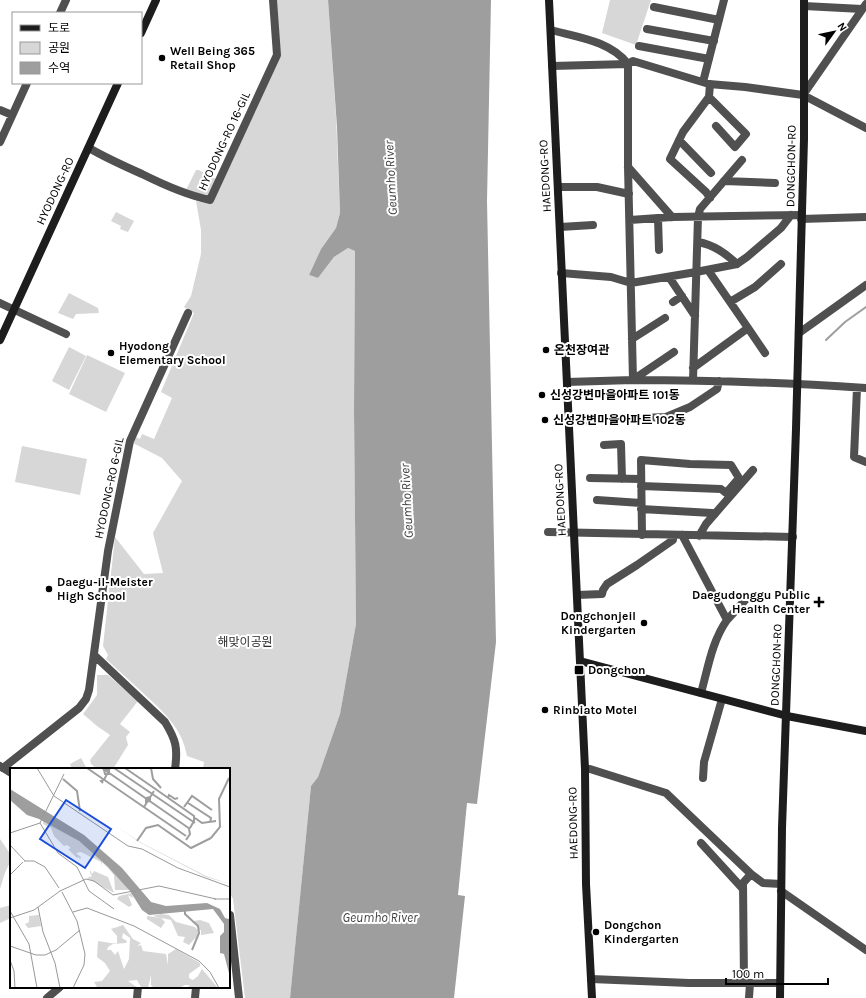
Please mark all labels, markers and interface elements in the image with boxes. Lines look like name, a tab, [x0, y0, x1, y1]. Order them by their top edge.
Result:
legend	[12, 12, 142, 84]
north arrow	[814, 12, 854, 52]
text: N	[834, 20, 850, 34]
text: 도로	[48, 21, 70, 35]
text: 공원	[48, 41, 70, 55]
place label: Well Being 365 Retail Shop	[170, 44, 255, 72]
marker: Well Being 365 Retail Shop	[157, 53, 167, 63]
text: 수역	[48, 61, 70, 75]
street label: HYODONG-RO 16-GIL	[195, 89, 253, 193]
street label: DONGCHON-RO	[783, 125, 799, 207]
street label: HAEDONG-RO	[536, 139, 554, 213]
water label: Geumho River	[381, 140, 400, 216]
street label: HYODONG-RO	[33, 155, 77, 227]
place label: Hyodong Elementary School	[119, 339, 226, 367]
place label: 온천장여관	[554, 343, 609, 357]
marker: 온천장여관	[541, 345, 551, 355]
marker: Hyodong Elementary School	[106, 348, 116, 358]
place label: 신성강변마을아파트 101동	[550, 388, 680, 402]
marker: 신성강변마을아파트 101동	[537, 390, 547, 400]
place label: 신성강변마을아파트 102동	[553, 413, 686, 427]
marker: 신성강변마을아파트 102동	[540, 415, 550, 425]
street label: HYODONG-RO 6-GIL	[91, 435, 127, 540]
water label: Geumho River	[397, 463, 416, 539]
street label: HAEDONG-RO	[551, 463, 569, 537]
place label: Daegu-il-Meister High School	[57, 575, 153, 603]
marker: Daegu-il-Meister High School	[44, 584, 54, 594]
place label: Daegudonggu Public Health Center	[692, 588, 810, 616]
marker: Daegudonggu Public Health Center	[813, 596, 825, 608]
place label: Dongchonjeil Kindergarten	[560, 609, 636, 637]
marker: Dongchonjeil Kindergarten	[639, 618, 649, 628]
street label: DONGCHON-RO	[768, 623, 784, 706]
park label: 해맞이공원	[217, 635, 273, 649]
place label: Dongchon	[588, 663, 646, 677]
marker: Dongchon	[573, 664, 585, 676]
place label: Rinbiato Motel	[553, 703, 637, 717]
marker: Rinbiato Motel	[540, 705, 550, 715]
inset map	[10, 768, 230, 988]
street label: HAEDONG-RO	[565, 786, 581, 859]
water label: Geumho River	[343, 910, 418, 925]
place label: Dongchon Kindergarten	[604, 918, 679, 946]
marker: Dongchon Kindergarten	[591, 927, 601, 937]
scale bar	[726, 960, 828, 986]
text: 100 m	[732, 967, 764, 981]

